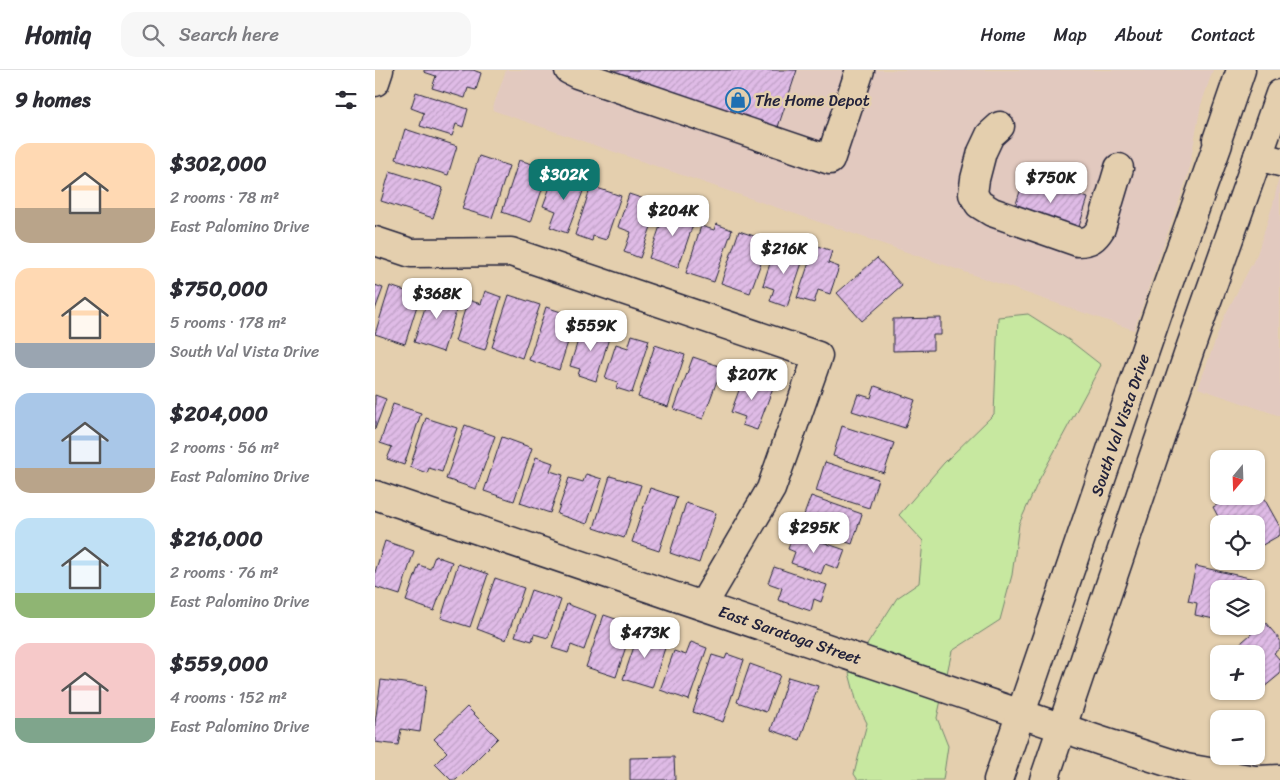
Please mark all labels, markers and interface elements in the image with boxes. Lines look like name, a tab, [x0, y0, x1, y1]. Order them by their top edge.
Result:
search box	[121, 12, 471, 57]
text: Homiq	[25, 14, 91, 56]
text: Search here	[179, 18, 279, 51]
text: Home	[981, 19, 1026, 51]
text: Map	[1054, 19, 1087, 51]
text: About	[1115, 19, 1163, 51]
text: Contact	[1191, 19, 1255, 51]
icon: search	[139, 21, 167, 49]
text: 9 homes	[15, 81, 91, 119]
icon: filters	[332, 86, 360, 114]
place label: The Home Depot	[755, 86, 870, 115]
shop icon: The Home Depot	[725, 87, 751, 113]
text: $302,000	[170, 145, 267, 183]
pin: $302K	[529, 158, 599, 201]
text: $302K	[540, 160, 588, 189]
pin: $750K	[1016, 162, 1086, 204]
icon: home	[55, 163, 115, 223]
text: $750K	[1026, 163, 1076, 192]
text: 2 rooms · 78 m²	[170, 183, 279, 212]
pin: $204K	[638, 194, 708, 237]
text: $204K	[648, 196, 698, 225]
text: East Palomino Drive	[170, 212, 309, 241]
pin: $216K	[749, 232, 819, 275]
text: $216K	[761, 234, 807, 263]
text: $750,000	[170, 270, 268, 308]
pin: $368K	[402, 278, 472, 320]
text: $368K	[413, 279, 461, 308]
icon: home	[55, 288, 115, 348]
text: 5 rooms · 178 m²	[170, 308, 287, 337]
pin: $559K	[556, 310, 626, 352]
text: $559K	[566, 311, 616, 340]
text: South Val Vista Drive	[170, 337, 319, 366]
street label: South Val Vista Drive	[1082, 350, 1158, 500]
pin: $207K	[717, 358, 787, 401]
text: $207K	[728, 360, 776, 389]
text: $204,000	[170, 395, 268, 433]
icon: home	[55, 413, 115, 473]
text: 2 rooms · 56 m²	[170, 433, 279, 462]
north arrow	[1210, 450, 1265, 505]
map controls	[1210, 450, 1265, 765]
text: East Palomino Drive	[170, 462, 309, 491]
pin: $295K	[779, 512, 849, 554]
text: $295K	[789, 513, 839, 542]
button: locate	[1210, 515, 1265, 570]
text: $216,000	[170, 520, 263, 558]
icon: home	[55, 538, 115, 598]
text: 2 rooms · 76 m²	[170, 558, 279, 587]
button: layers	[1210, 580, 1265, 635]
text: East Palomino Drive	[170, 587, 309, 616]
street label: East Saratoga Street	[715, 597, 865, 673]
pin: $473K	[610, 616, 680, 659]
text: $473K	[621, 618, 669, 647]
text: $559,000	[170, 645, 268, 683]
button: +	[1210, 645, 1265, 700]
icon: home	[55, 663, 115, 723]
text: 4 rooms · 152 m²	[170, 683, 287, 712]
button: −	[1210, 710, 1265, 765]
text: East Palomino Drive	[170, 712, 309, 741]

